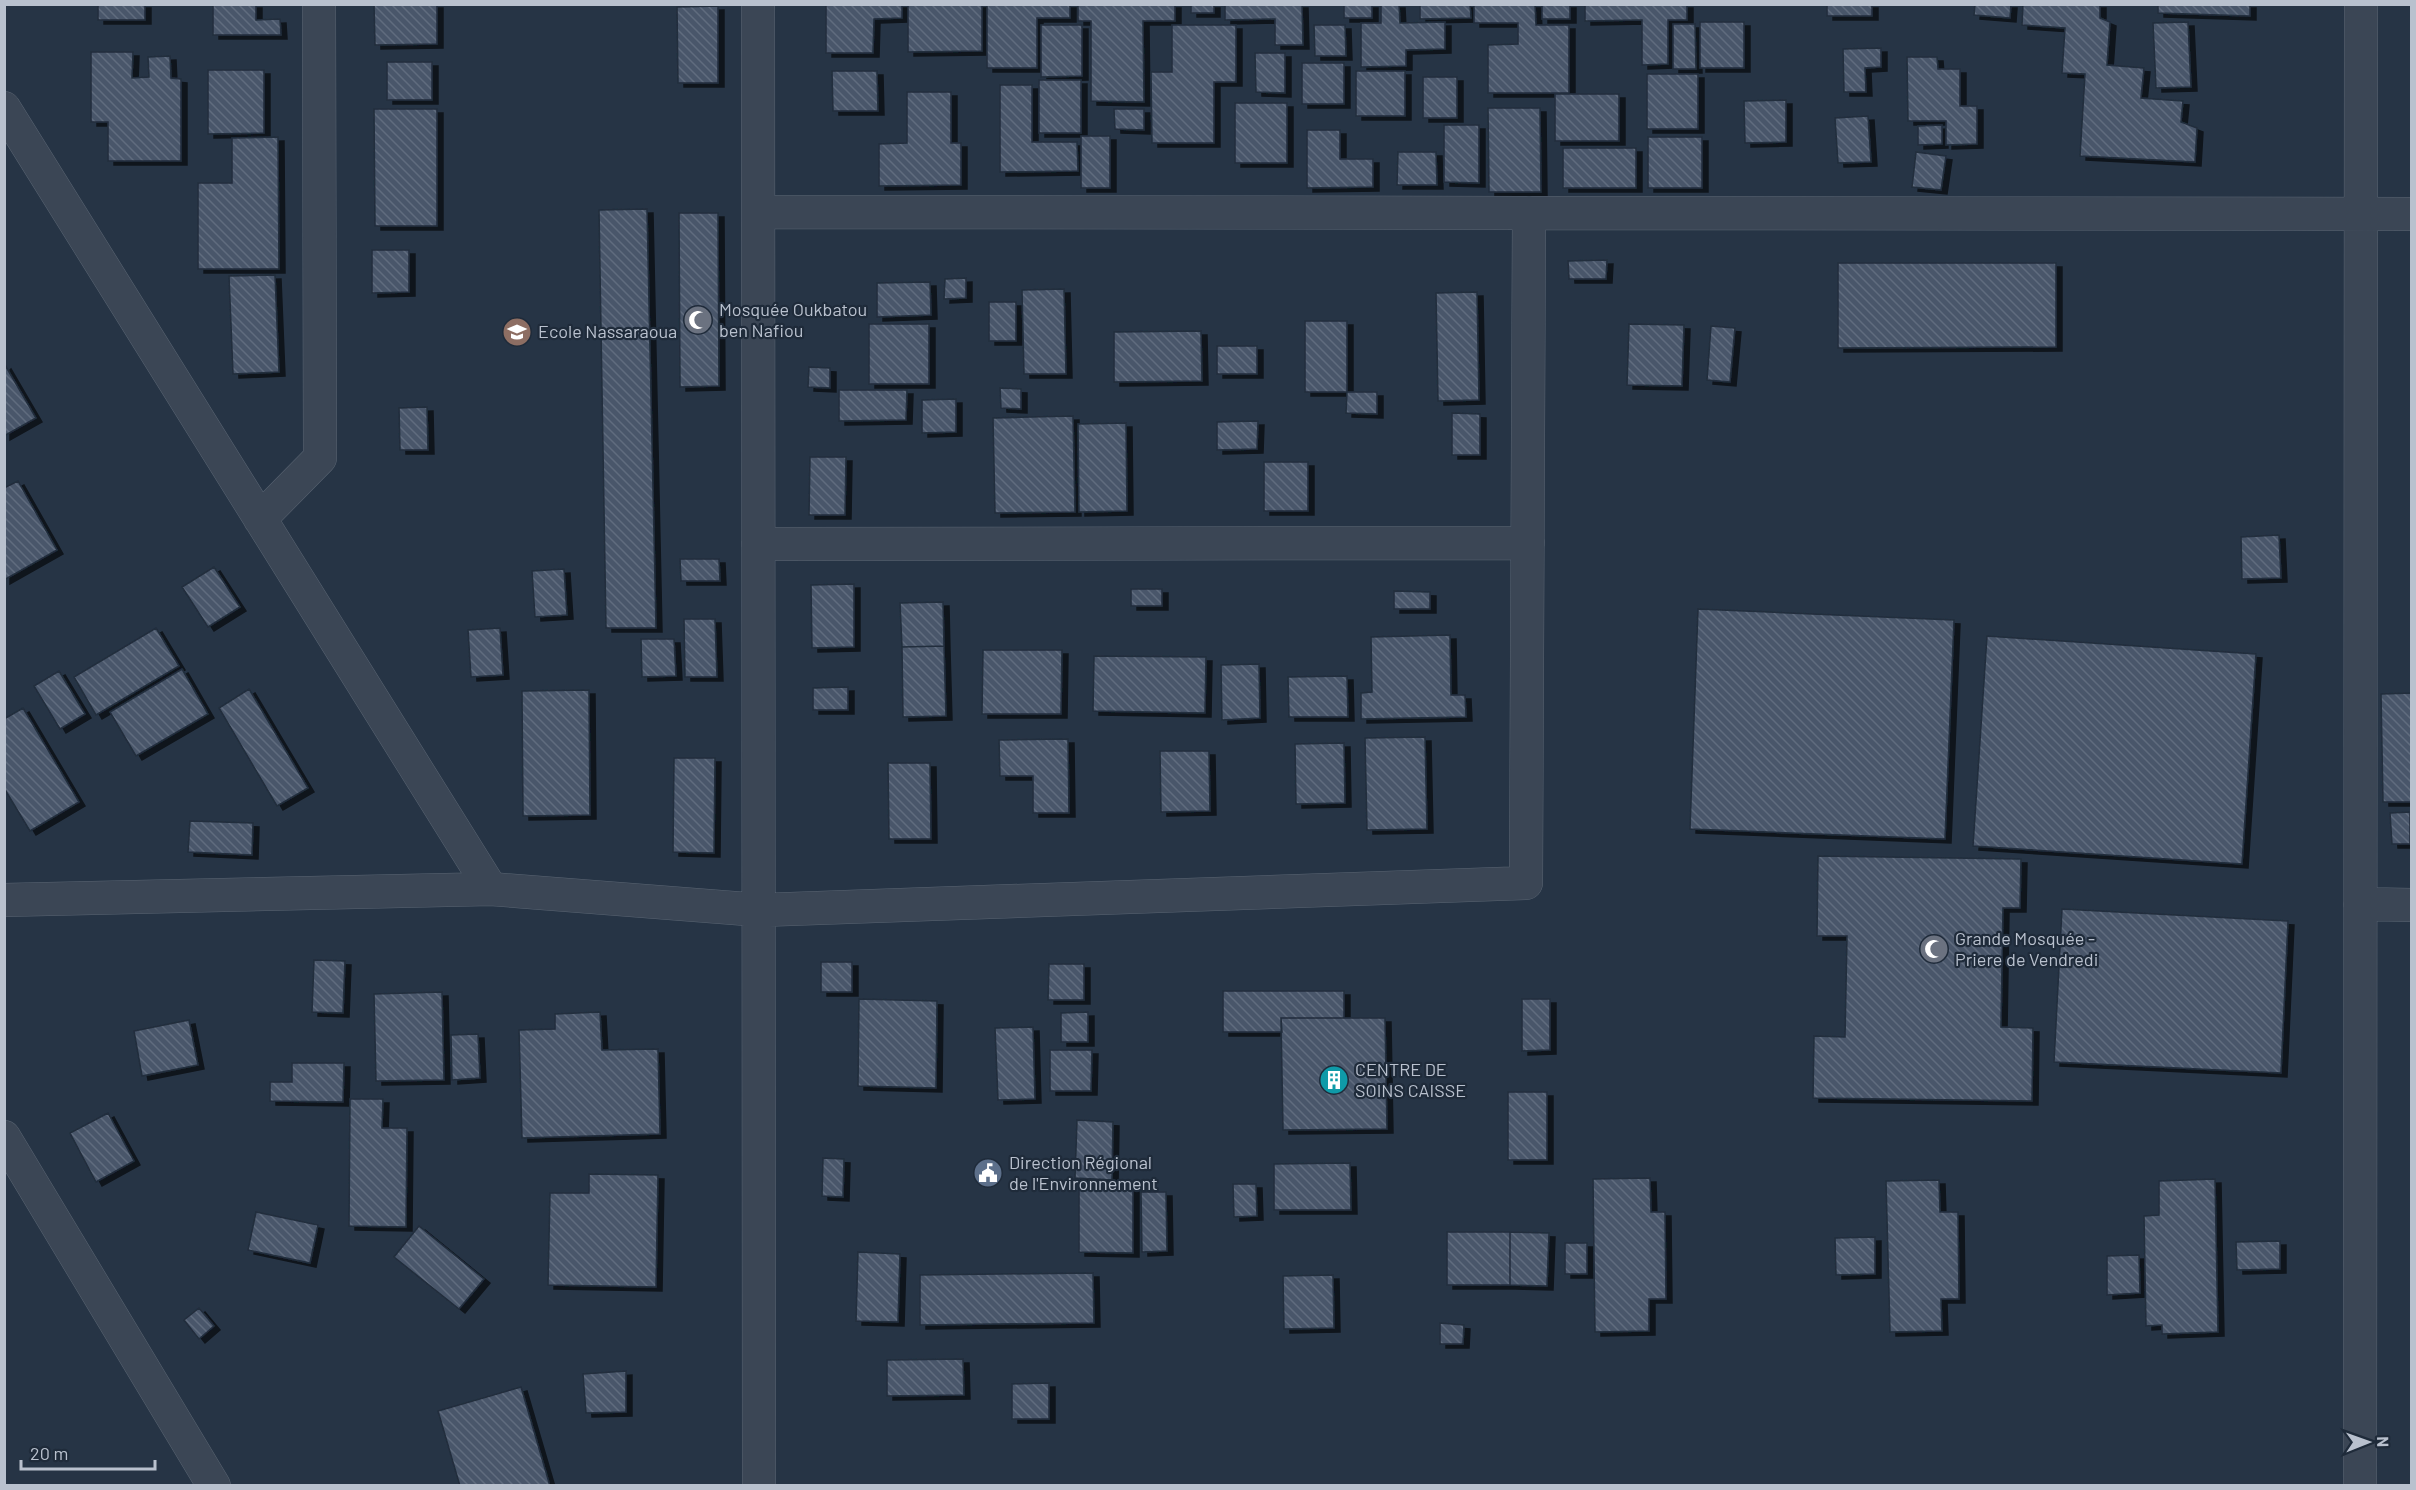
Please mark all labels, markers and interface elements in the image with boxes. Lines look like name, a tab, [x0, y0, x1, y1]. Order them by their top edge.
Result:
place label: Mosquée Oukbatou ben Nafiou	[719, 298, 867, 341]
mosque icon: Mosquée Oukbatou ben Nafiou	[682, 304, 714, 336]
school or university icon: Ecole Nassaraoua	[501, 316, 533, 348]
place label: Ecole Nassaraoua	[538, 320, 677, 342]
place label: Grande Mosquée - Priere de Vendredi	[1955, 927, 2098, 970]
mosque icon: Grande Mosquée - Priere de Vendredi	[1918, 933, 1950, 965]
place label: CENTRE DE SOINS CAISSE	[1355, 1058, 1466, 1101]
building icon: CENTRE DE SOINS CAISSE	[1318, 1064, 1350, 1096]
place label: Direction Régional de l'Environnement	[1009, 1151, 1158, 1194]
public building icon: Direction Régional de l'Environnement	[972, 1157, 1004, 1189]
north arrow	[2338, 1412, 2398, 1472]
scale bar	[21, 1433, 154, 1471]
text: N	[2374, 1436, 2393, 1447]
text: 20 m	[30, 1442, 68, 1464]

